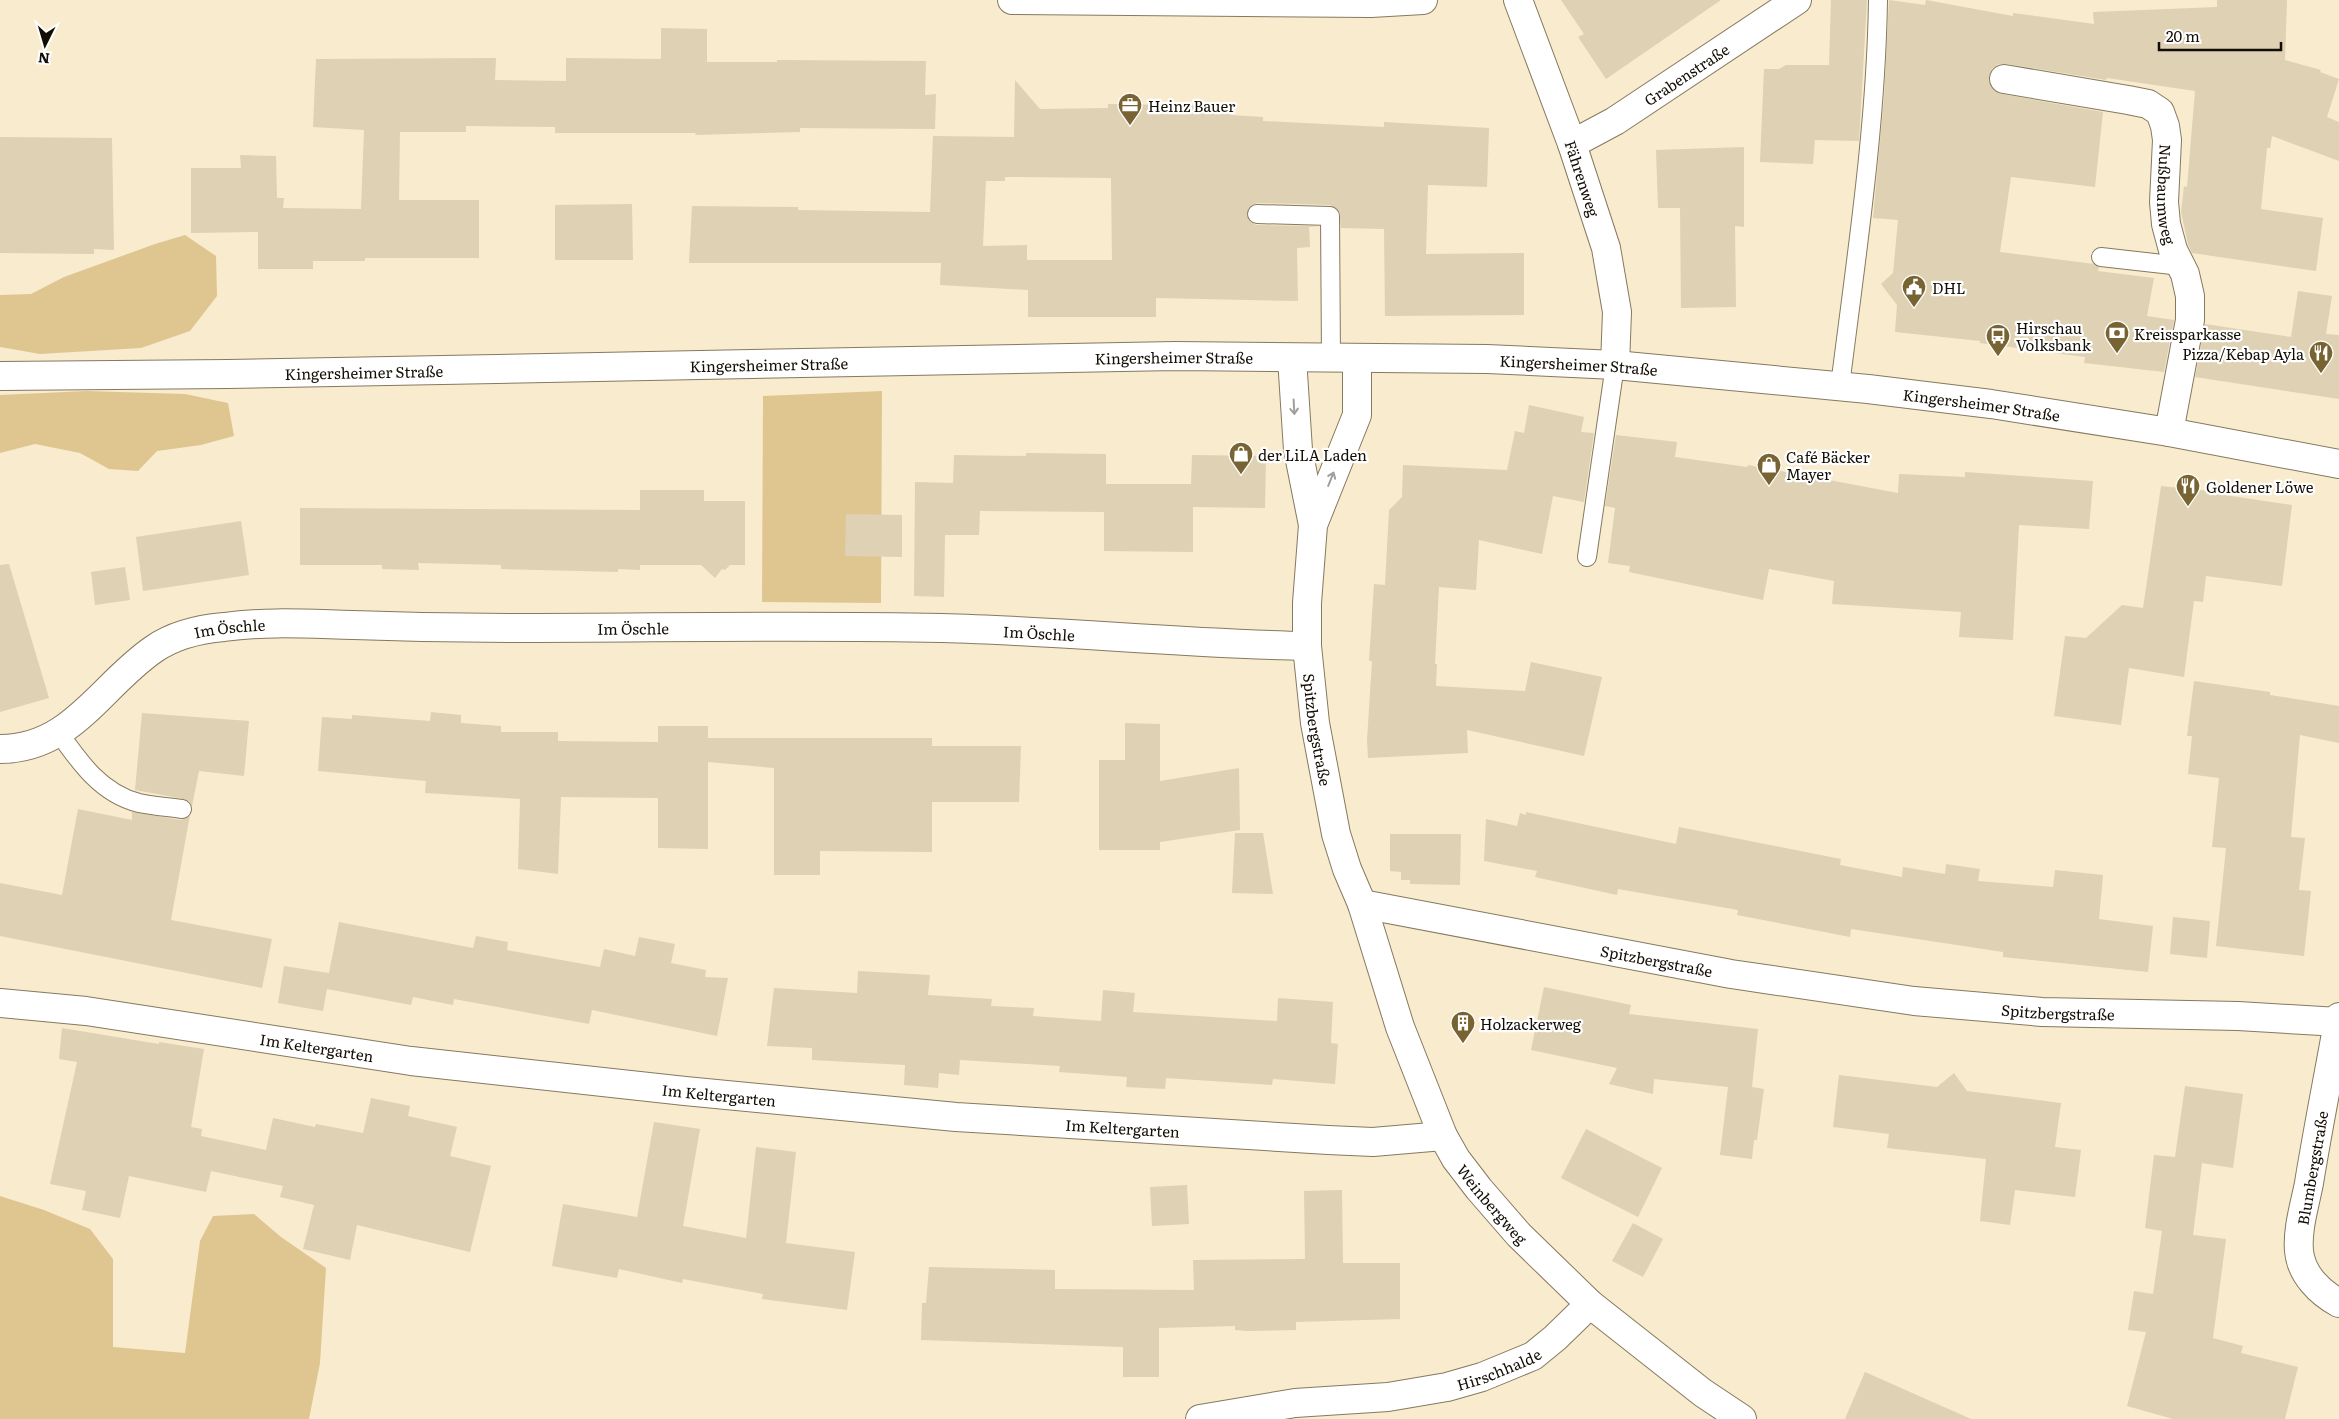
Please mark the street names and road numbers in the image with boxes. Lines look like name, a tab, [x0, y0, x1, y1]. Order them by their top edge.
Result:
street label: Grabenstraße	[1639, 37, 1733, 111]
street label: Fährenweg	[1560, 137, 1607, 220]
street label: Nußbaumweg	[2152, 143, 2183, 248]
street label: Kingersheimer Straße	[1094, 344, 1253, 369]
street label: Kingersheimer Straße	[1499, 348, 1659, 381]
street label: Kingersheimer Straße	[689, 351, 849, 377]
street label: Kingersheimer Straße	[285, 358, 444, 384]
street label: Kingersheimer Straße	[1902, 382, 2062, 426]
street label: Im Öschle	[191, 612, 266, 643]
street label: Im Öschle	[597, 616, 669, 639]
street label: Im Öschle	[1003, 619, 1076, 646]
street label: Spitzbergstraße	[1298, 672, 1338, 788]
street label: Spitzbergstraße	[1599, 938, 1715, 982]
street label: Spitzbergstraße	[2000, 997, 2115, 1025]
street label: Im Keltergarten	[258, 1026, 375, 1067]
street label: Im Keltergarten	[661, 1077, 777, 1111]
street label: Blumbergstraße	[2291, 1109, 2333, 1227]
street label: Im Keltergarten	[1065, 1112, 1181, 1142]
street label: Weinbergweg	[1452, 1159, 1533, 1249]
street label: Hirschhalde	[1454, 1342, 1546, 1395]

